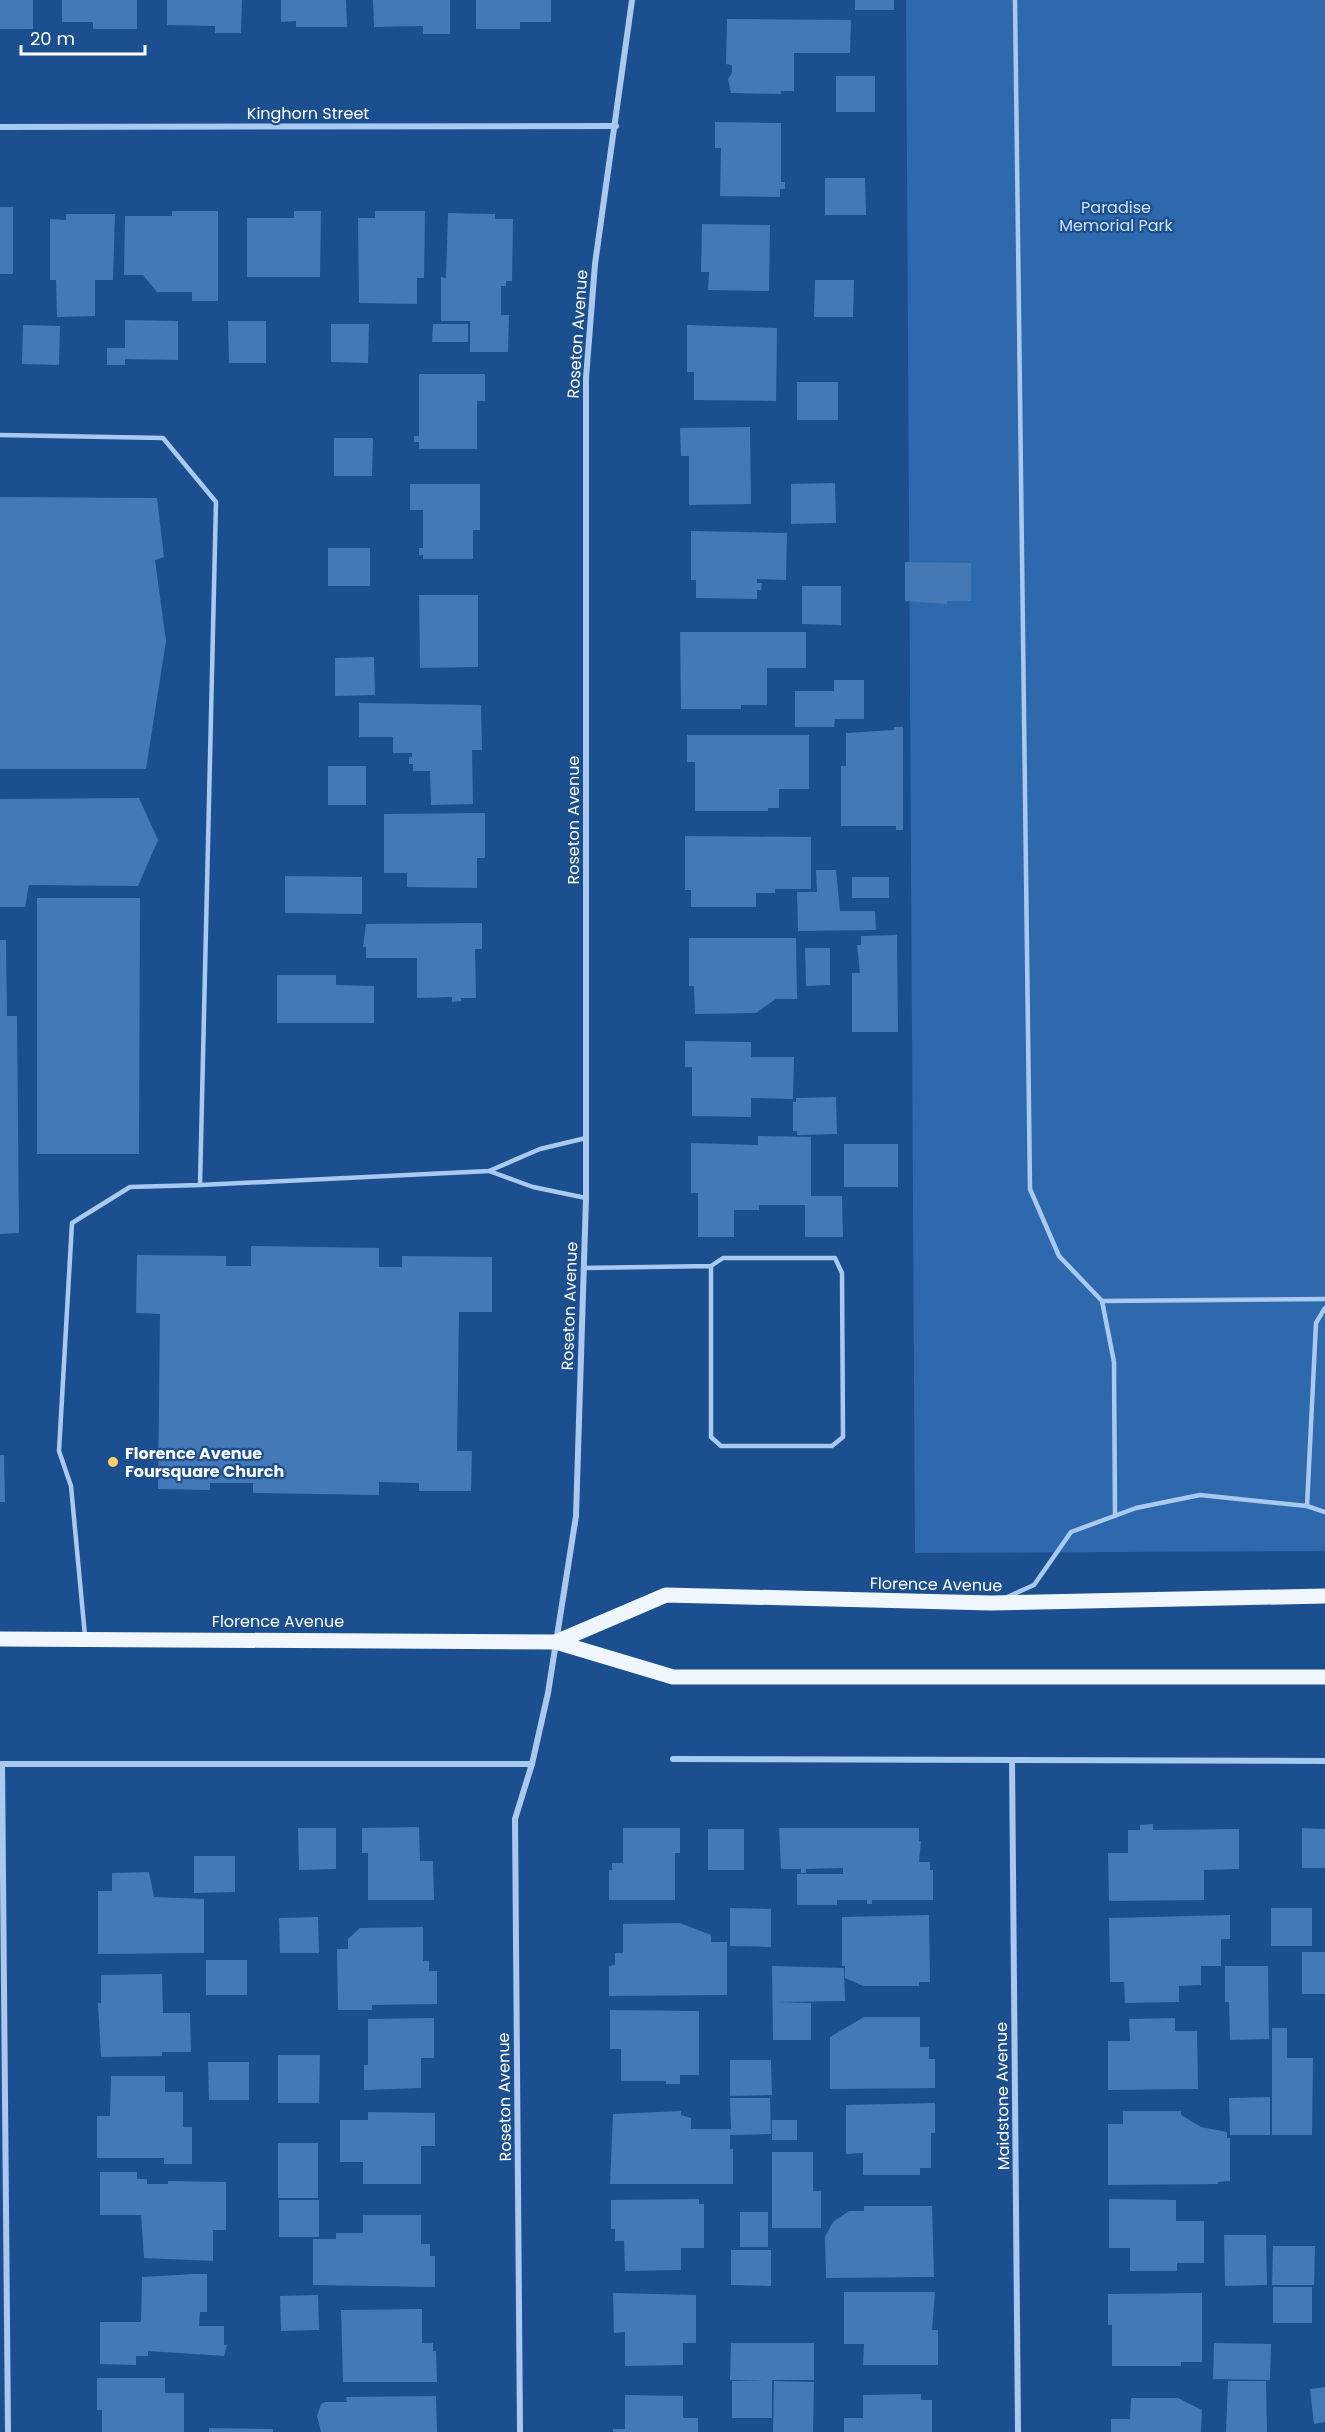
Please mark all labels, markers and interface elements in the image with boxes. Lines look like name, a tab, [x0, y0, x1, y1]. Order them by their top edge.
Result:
scale bar	[21, 18, 146, 56]
text: 20 m	[30, 26, 75, 51]
street label: Kinghorn Street	[247, 102, 369, 125]
park label: Paradise Memorial Park	[1059, 196, 1174, 237]
street label: Roseton Avenue	[562, 269, 593, 399]
street label: Roseton Avenue	[562, 755, 585, 884]
street label: Roseton Avenue	[556, 1241, 583, 1371]
place label: Florence Avenue Foursquare Church	[125, 1442, 284, 1483]
marker: Florence Avenue Foursquare Church	[106, 1455, 120, 1469]
street label: Florence Avenue	[870, 1572, 1002, 1597]
street label: Florence Avenue	[212, 1610, 344, 1633]
street label: Maidstone Avenue	[990, 2022, 1015, 2170]
street label: Roseton Avenue	[492, 2032, 517, 2162]

